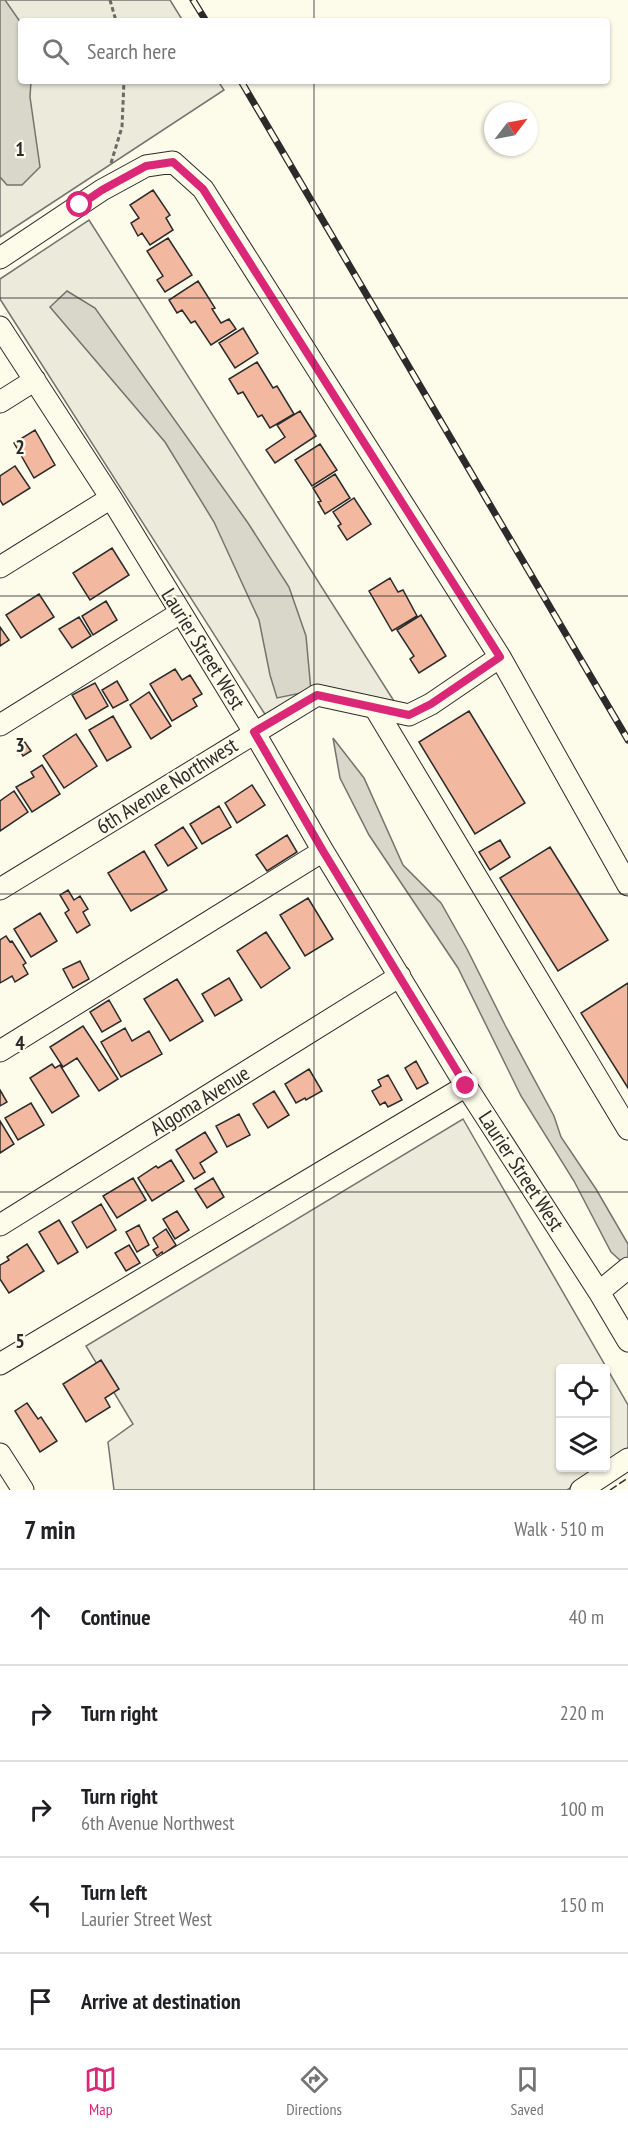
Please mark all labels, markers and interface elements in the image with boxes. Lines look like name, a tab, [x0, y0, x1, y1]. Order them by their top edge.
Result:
search box	[18, 18, 610, 84]
icon: search	[39, 35, 72, 68]
text: Search here	[87, 37, 176, 65]
north arrow	[484, 102, 538, 156]
text: 1	[15, 136, 25, 162]
route start	[66, 191, 92, 217]
text: 2	[15, 434, 25, 460]
street label: Laurier Street West	[156, 583, 251, 714]
street label: 6th Avenue Northwest	[91, 731, 242, 840]
text: 3	[15, 732, 25, 758]
text: 4	[15, 1030, 25, 1056]
street label: Algoma Avenue	[145, 1059, 254, 1142]
route end	[452, 1072, 478, 1098]
street label: Laurier Street West	[473, 1106, 570, 1236]
text: 5	[15, 1328, 25, 1354]
map controls	[556, 1364, 610, 1472]
button: locate	[556, 1364, 610, 1418]
button: layers	[556, 1418, 610, 1472]
text: 7 min	[24, 1513, 75, 1546]
text: Walk · 510 m	[514, 1516, 604, 1542]
icon: ahead	[24, 1601, 57, 1634]
text: Continue	[81, 1603, 151, 1631]
text: 40 m	[569, 1604, 604, 1630]
icon: right	[24, 1697, 57, 1730]
text: Turn right	[81, 1699, 158, 1727]
text: 220 m	[560, 1700, 604, 1726]
text: Turn right	[81, 1782, 158, 1810]
icon: right	[24, 1793, 57, 1826]
text: 100 m	[560, 1796, 604, 1822]
text: 6th Avenue Northwest	[81, 1810, 235, 1836]
text: Turn left	[81, 1878, 147, 1906]
icon: left	[24, 1889, 57, 1922]
text: 150 m	[560, 1892, 604, 1918]
text: Laurier Street West	[81, 1906, 212, 1932]
icon: arrive	[24, 1985, 57, 2018]
text: Arrive at destination	[81, 1987, 241, 2015]
tab: Map	[84, 2063, 117, 2119]
tab: Directions	[286, 2063, 342, 2119]
tab: Saved	[511, 2063, 544, 2119]

